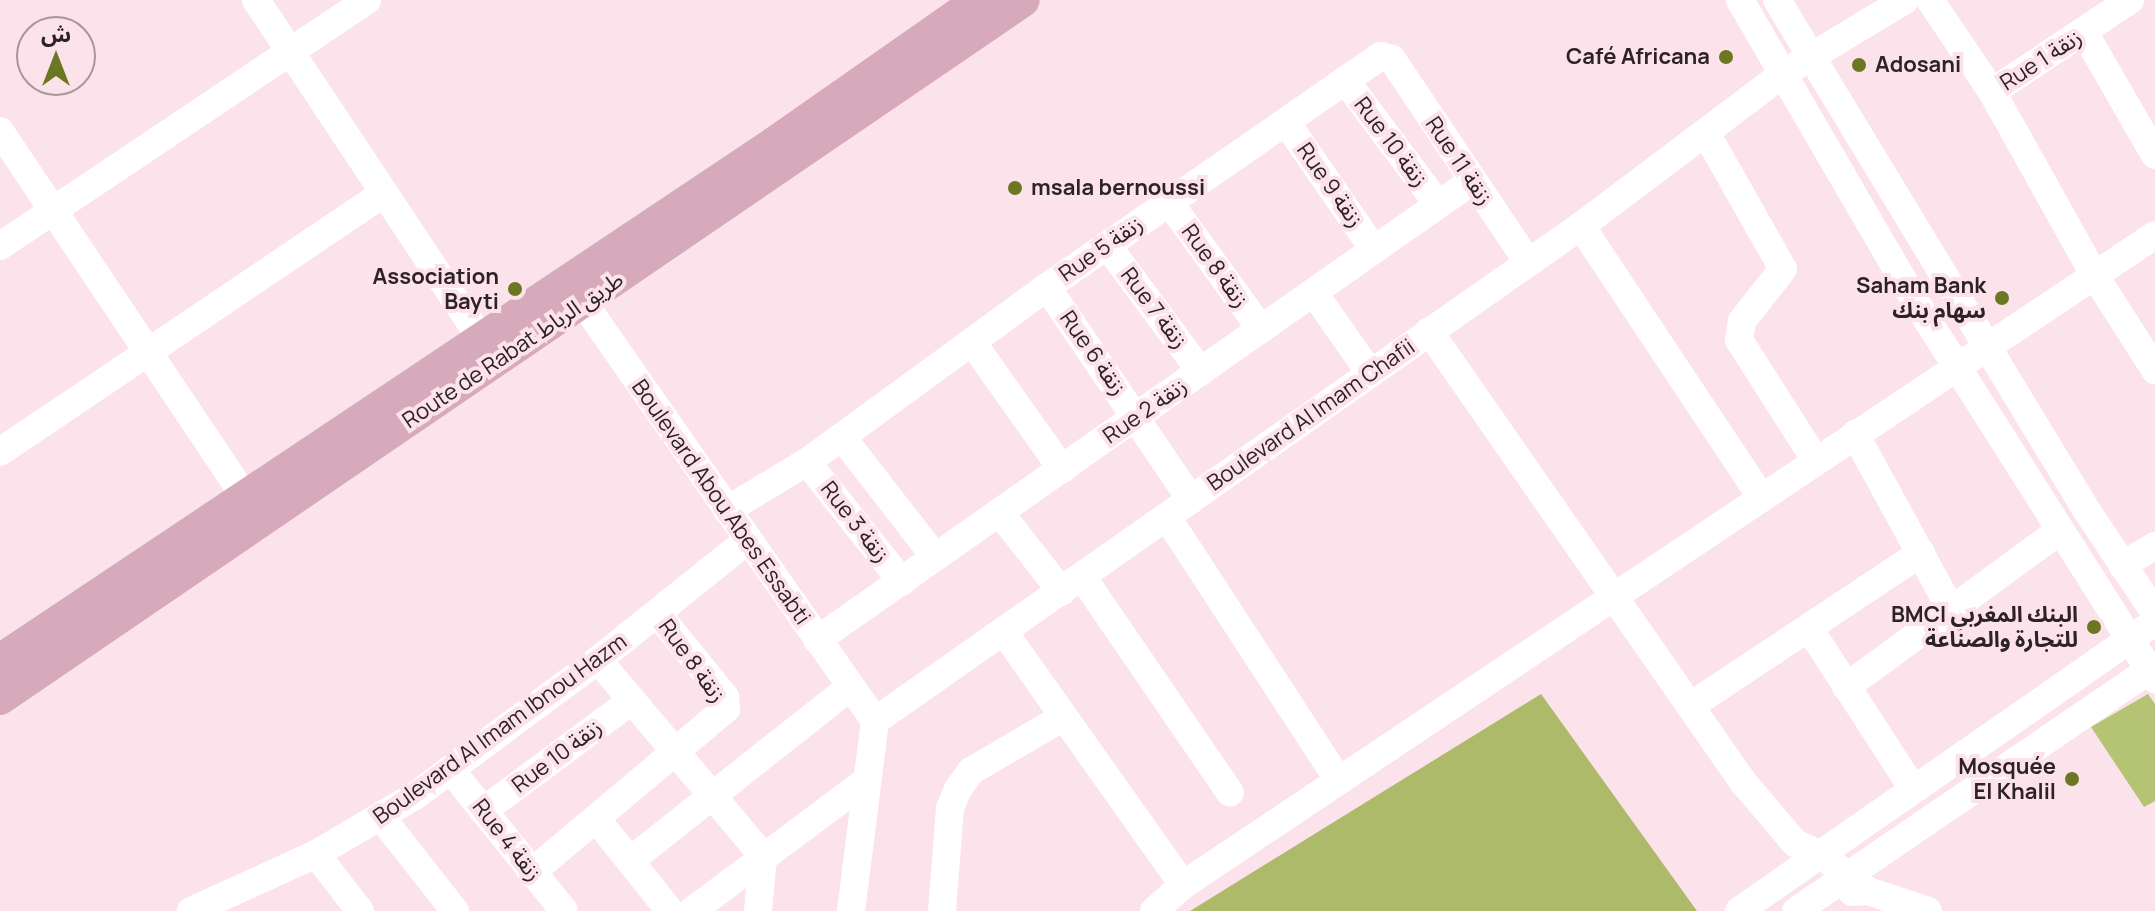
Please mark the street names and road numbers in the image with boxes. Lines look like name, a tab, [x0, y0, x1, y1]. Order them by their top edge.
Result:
street label: Rue 1 زنقة	[1995, 24, 2087, 96]
street label: Rue 10 زنقة	[1349, 92, 1433, 192]
street label: Rue 11 زنقة	[1420, 112, 1498, 210]
street label: Rue 9 زنقة	[1291, 138, 1369, 232]
street label: Rue 5 زنقة	[1054, 211, 1148, 287]
street label: Rue 8 زنقة	[1176, 219, 1254, 313]
street label: Rue 7 زنقة	[1115, 262, 1193, 354]
street label: Route de Rabat طريق الرباط	[398, 266, 628, 434]
street label: Rue 6 زنقة	[1054, 306, 1132, 400]
street label: Boulevard Al Imam Chafii	[1202, 333, 1420, 497]
street label: Rue 2 زنقة	[1098, 373, 1192, 449]
street label: Boulevard Abou Abes Essabti	[626, 374, 816, 630]
street label: Rue 3 زنقة	[815, 476, 895, 568]
street label: Rue 8 زنقة	[653, 614, 731, 708]
street label: Boulevard Al Imam Ibnou Hazm	[368, 628, 632, 830]
street label: Rue 10 زنقة	[507, 714, 607, 798]
street label: Rue 4 زنقة	[467, 794, 547, 886]

